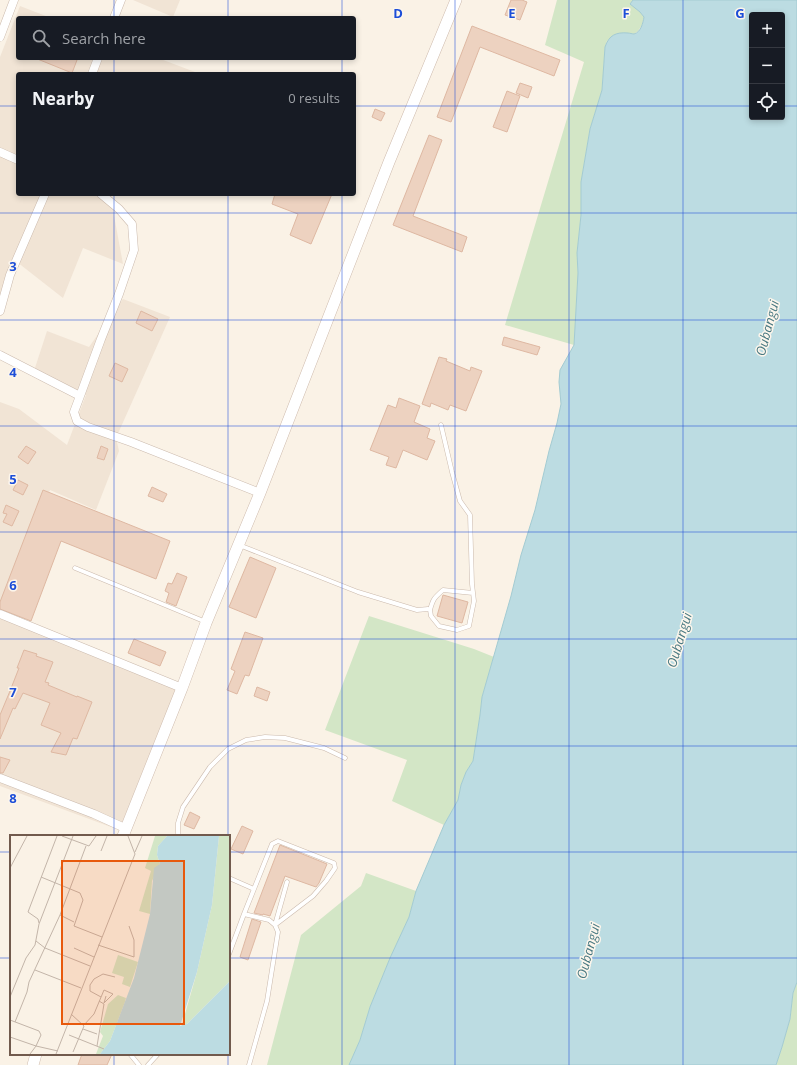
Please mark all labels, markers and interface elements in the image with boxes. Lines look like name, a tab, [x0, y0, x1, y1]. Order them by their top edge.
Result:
text: D	[393, 4, 403, 22]
text: E	[508, 4, 516, 22]
text: F	[622, 4, 630, 22]
text: G	[735, 4, 745, 22]
map controls	[749, 12, 785, 120]
button: +	[749, 12, 785, 48]
search box	[16, 16, 356, 60]
icon: search	[30, 27, 52, 49]
text: Search here	[62, 28, 146, 48]
button: −	[749, 48, 785, 84]
button: locate	[749, 84, 785, 120]
text: Nearby	[32, 87, 94, 110]
text: 0 results	[288, 89, 340, 107]
text: 3	[9, 257, 17, 275]
water label: Oubangui	[751, 298, 783, 358]
text: 4	[9, 363, 17, 381]
text: 5	[9, 470, 17, 488]
text: 6	[9, 576, 17, 594]
water label: Oubangui	[662, 610, 696, 670]
text: 7	[9, 683, 17, 701]
text: 8	[9, 789, 17, 807]
inset map	[10, 835, 230, 1055]
water label: Oubangui	[572, 921, 604, 981]

